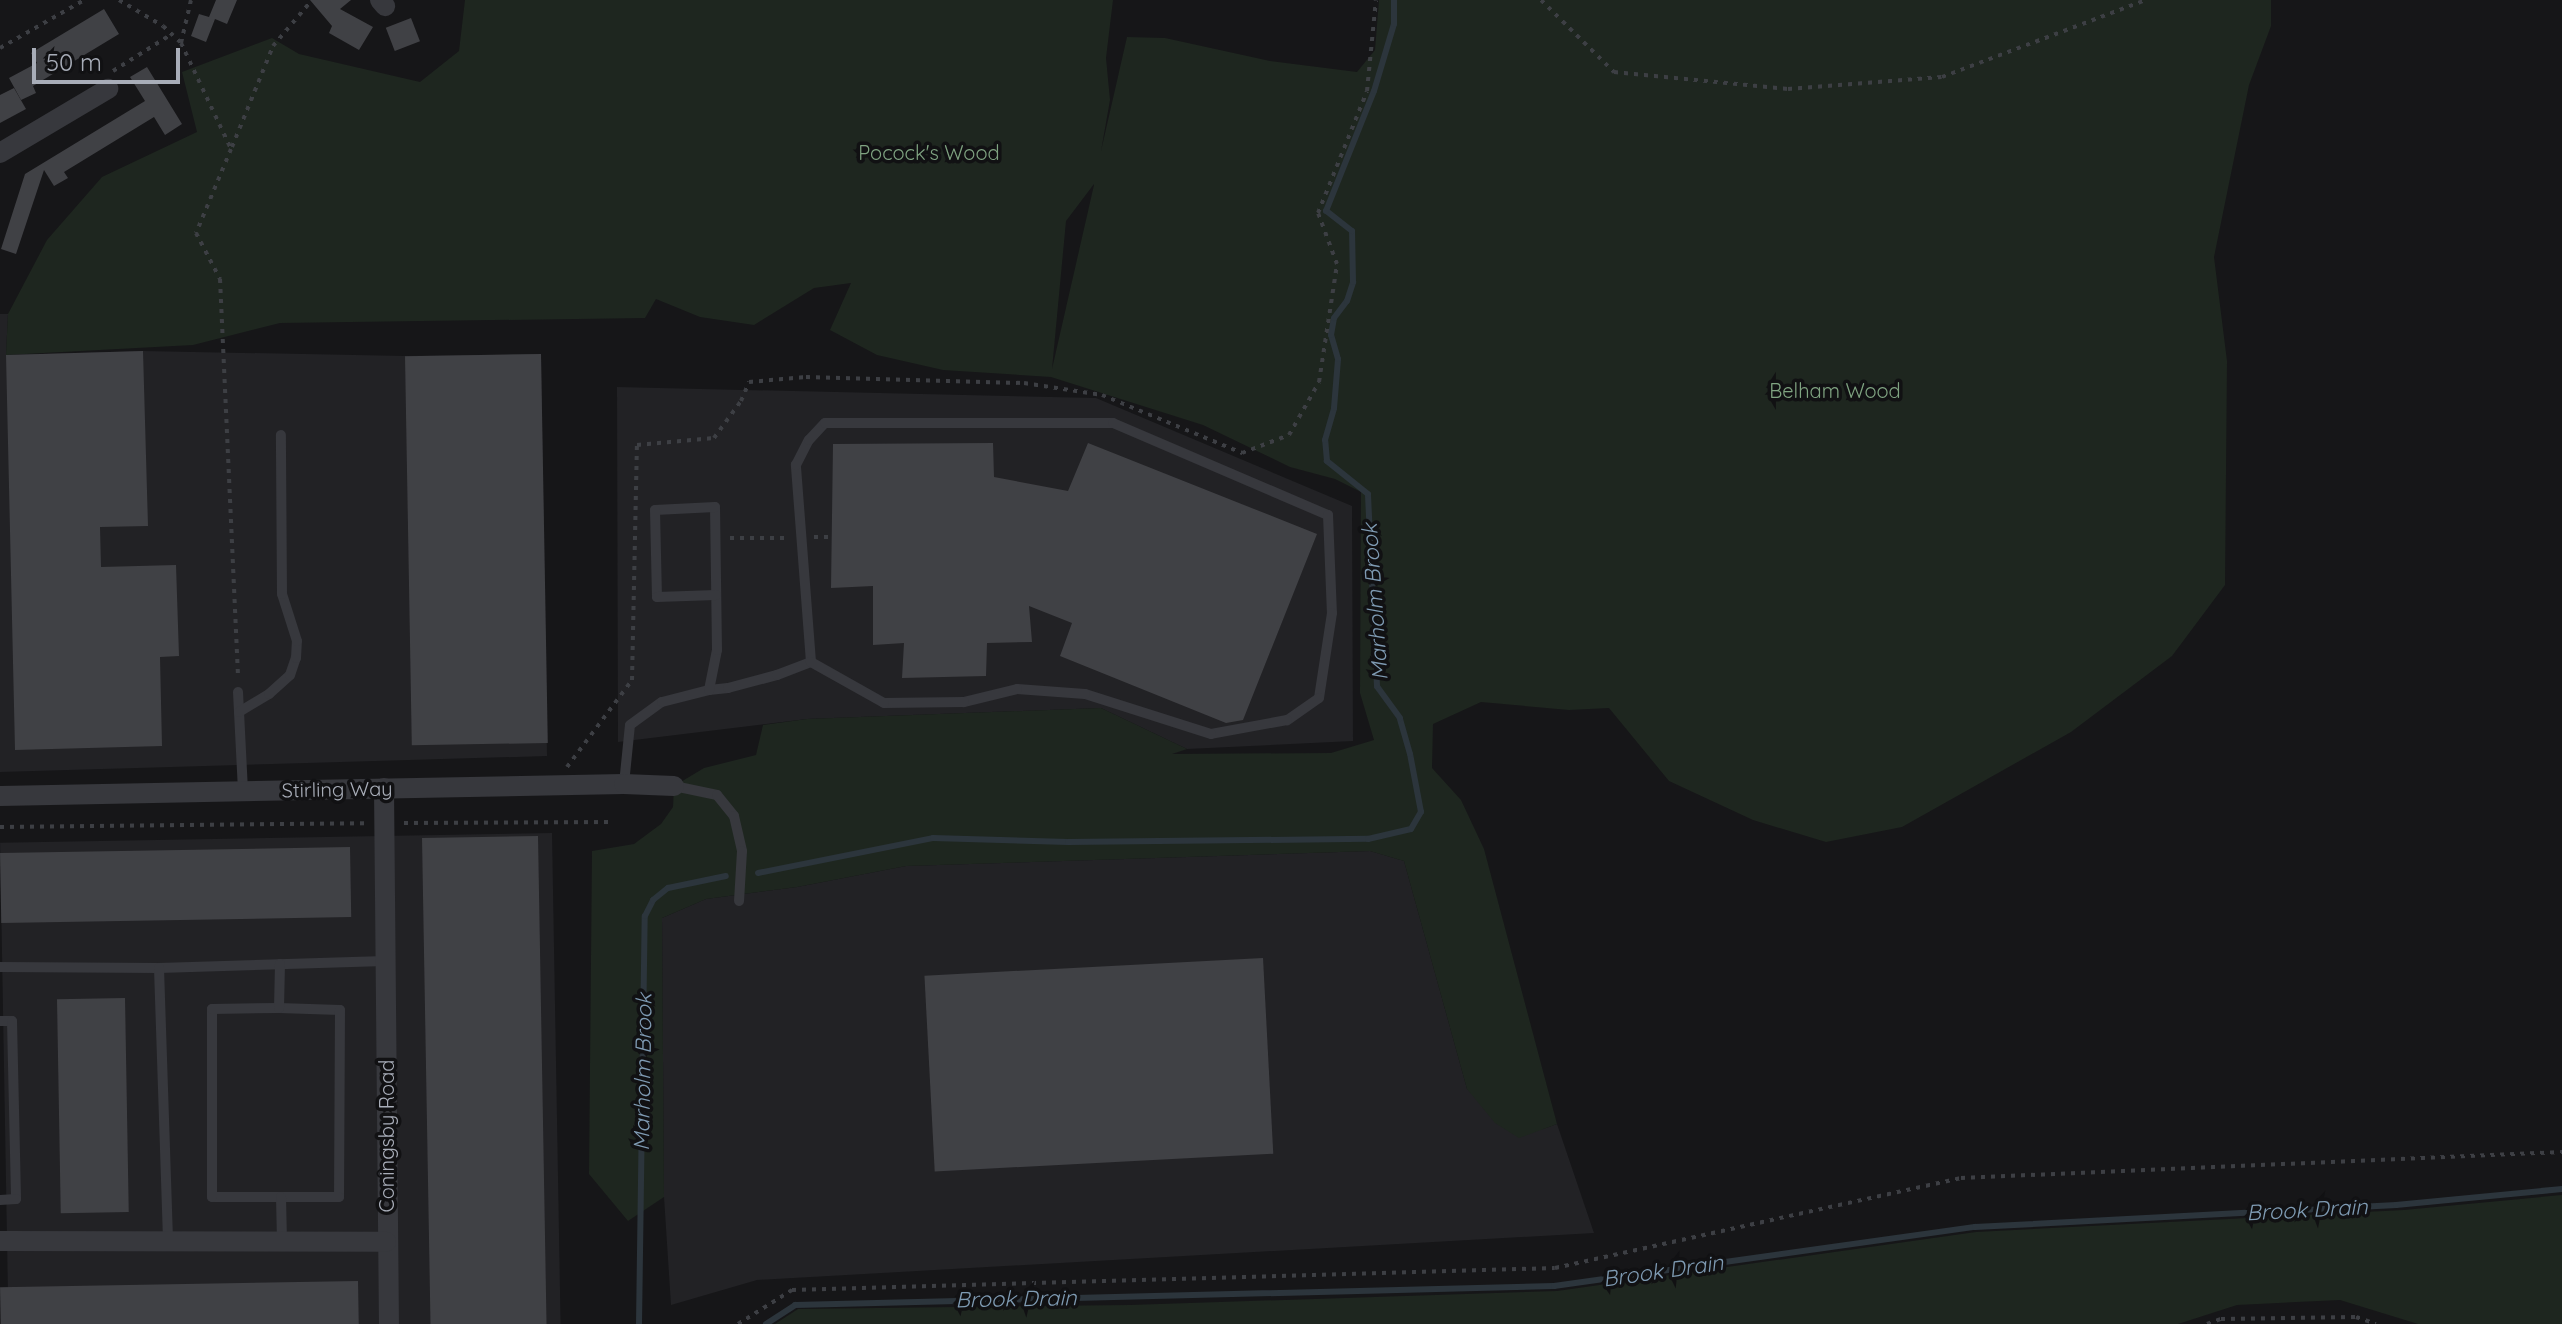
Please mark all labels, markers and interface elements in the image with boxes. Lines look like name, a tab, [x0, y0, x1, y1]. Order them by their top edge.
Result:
scale bar	[36, 32, 184, 82]
text: 50 m	[46, 47, 102, 77]
park label: Pocock's Wood	[858, 140, 1000, 164]
park label: Belham Wood	[1769, 378, 1901, 402]
water label: Marholm Brook	[1356, 522, 1394, 682]
street label: Stirling Way	[281, 776, 393, 802]
water label: Marholm Brook	[628, 993, 658, 1151]
street label: Coningsby Road	[374, 1060, 398, 1212]
water label: Brook Drain	[2246, 1194, 2368, 1226]
water label: Brook Drain	[1601, 1249, 1725, 1293]
water label: Brook Drain	[955, 1285, 1077, 1313]

